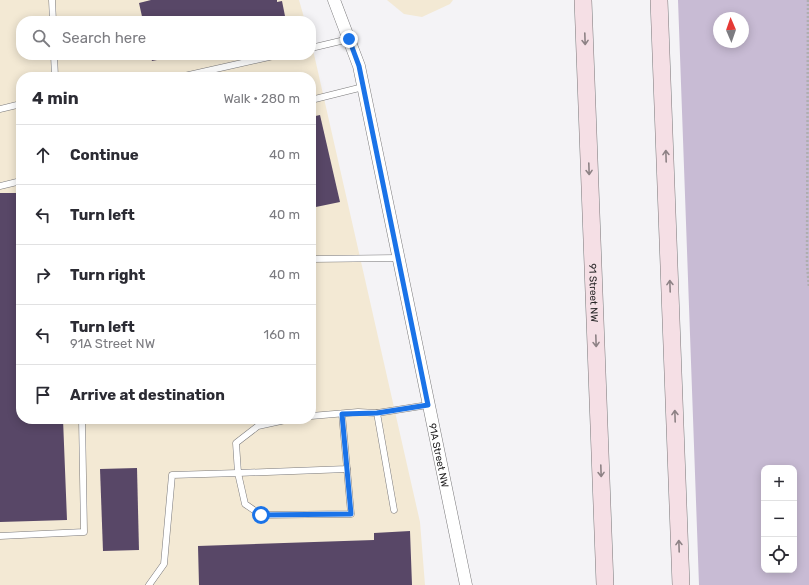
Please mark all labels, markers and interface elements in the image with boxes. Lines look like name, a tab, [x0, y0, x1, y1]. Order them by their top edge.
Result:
north arrow	[713, 12, 749, 48]
search box	[16, 16, 316, 60]
icon: search	[30, 27, 52, 49]
text: Search here	[62, 29, 146, 47]
route end	[340, 30, 358, 48]
one-way arrow	[581, 32, 588, 45]
text: 4 min	[32, 88, 79, 108]
text: Walk · 280 m	[223, 91, 300, 106]
icon: ahead	[32, 144, 54, 166]
text: Continue	[70, 146, 139, 164]
text: 40 m	[269, 147, 300, 162]
one-way arrow	[662, 150, 670, 163]
one-way arrow	[586, 162, 593, 175]
icon: left	[32, 204, 54, 226]
text: Turn left	[70, 206, 135, 224]
text: 40 m	[269, 207, 300, 222]
street label: 91 Street NW	[586, 263, 600, 323]
icon: right	[32, 264, 54, 286]
text: Turn right	[70, 266, 145, 284]
text: 40 m	[269, 267, 300, 282]
one-way arrow	[667, 280, 674, 293]
text: Turn left	[70, 318, 135, 336]
icon: left	[32, 324, 54, 346]
text: 160 m	[264, 327, 300, 342]
one-way arrow	[592, 334, 600, 347]
text: 91A Street NW	[70, 336, 155, 351]
icon: arrive	[32, 384, 54, 406]
text: Arrive at destination	[70, 386, 225, 404]
one-way arrow	[671, 410, 679, 423]
street label: 91A Street NW	[426, 422, 451, 489]
one-way arrow	[597, 464, 605, 477]
map controls	[761, 465, 797, 573]
button: +	[761, 465, 797, 501]
button: −	[761, 501, 797, 537]
route start	[252, 506, 270, 524]
button: locate	[761, 537, 797, 573]
one-way arrow	[676, 540, 683, 553]

